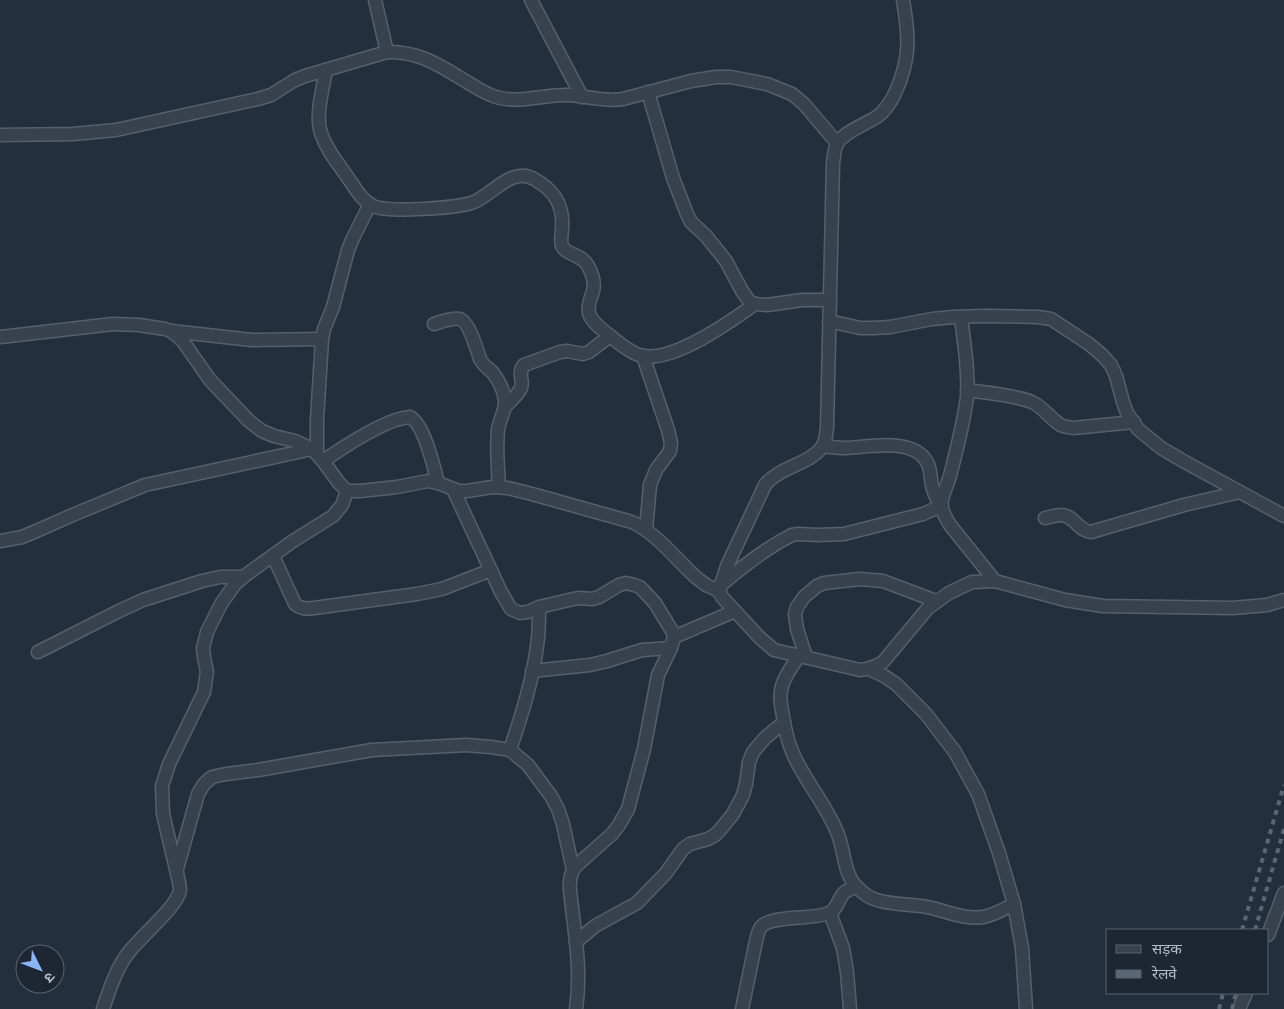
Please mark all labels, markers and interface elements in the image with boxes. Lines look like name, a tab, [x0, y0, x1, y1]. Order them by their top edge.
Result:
legend	[1106, 929, 1269, 994]
text: सड़क	[1152, 940, 1182, 958]
north arrow	[15, 944, 65, 994]
text: रेलवे	[1151, 965, 1177, 983]
text: उ	[40, 969, 58, 987]

